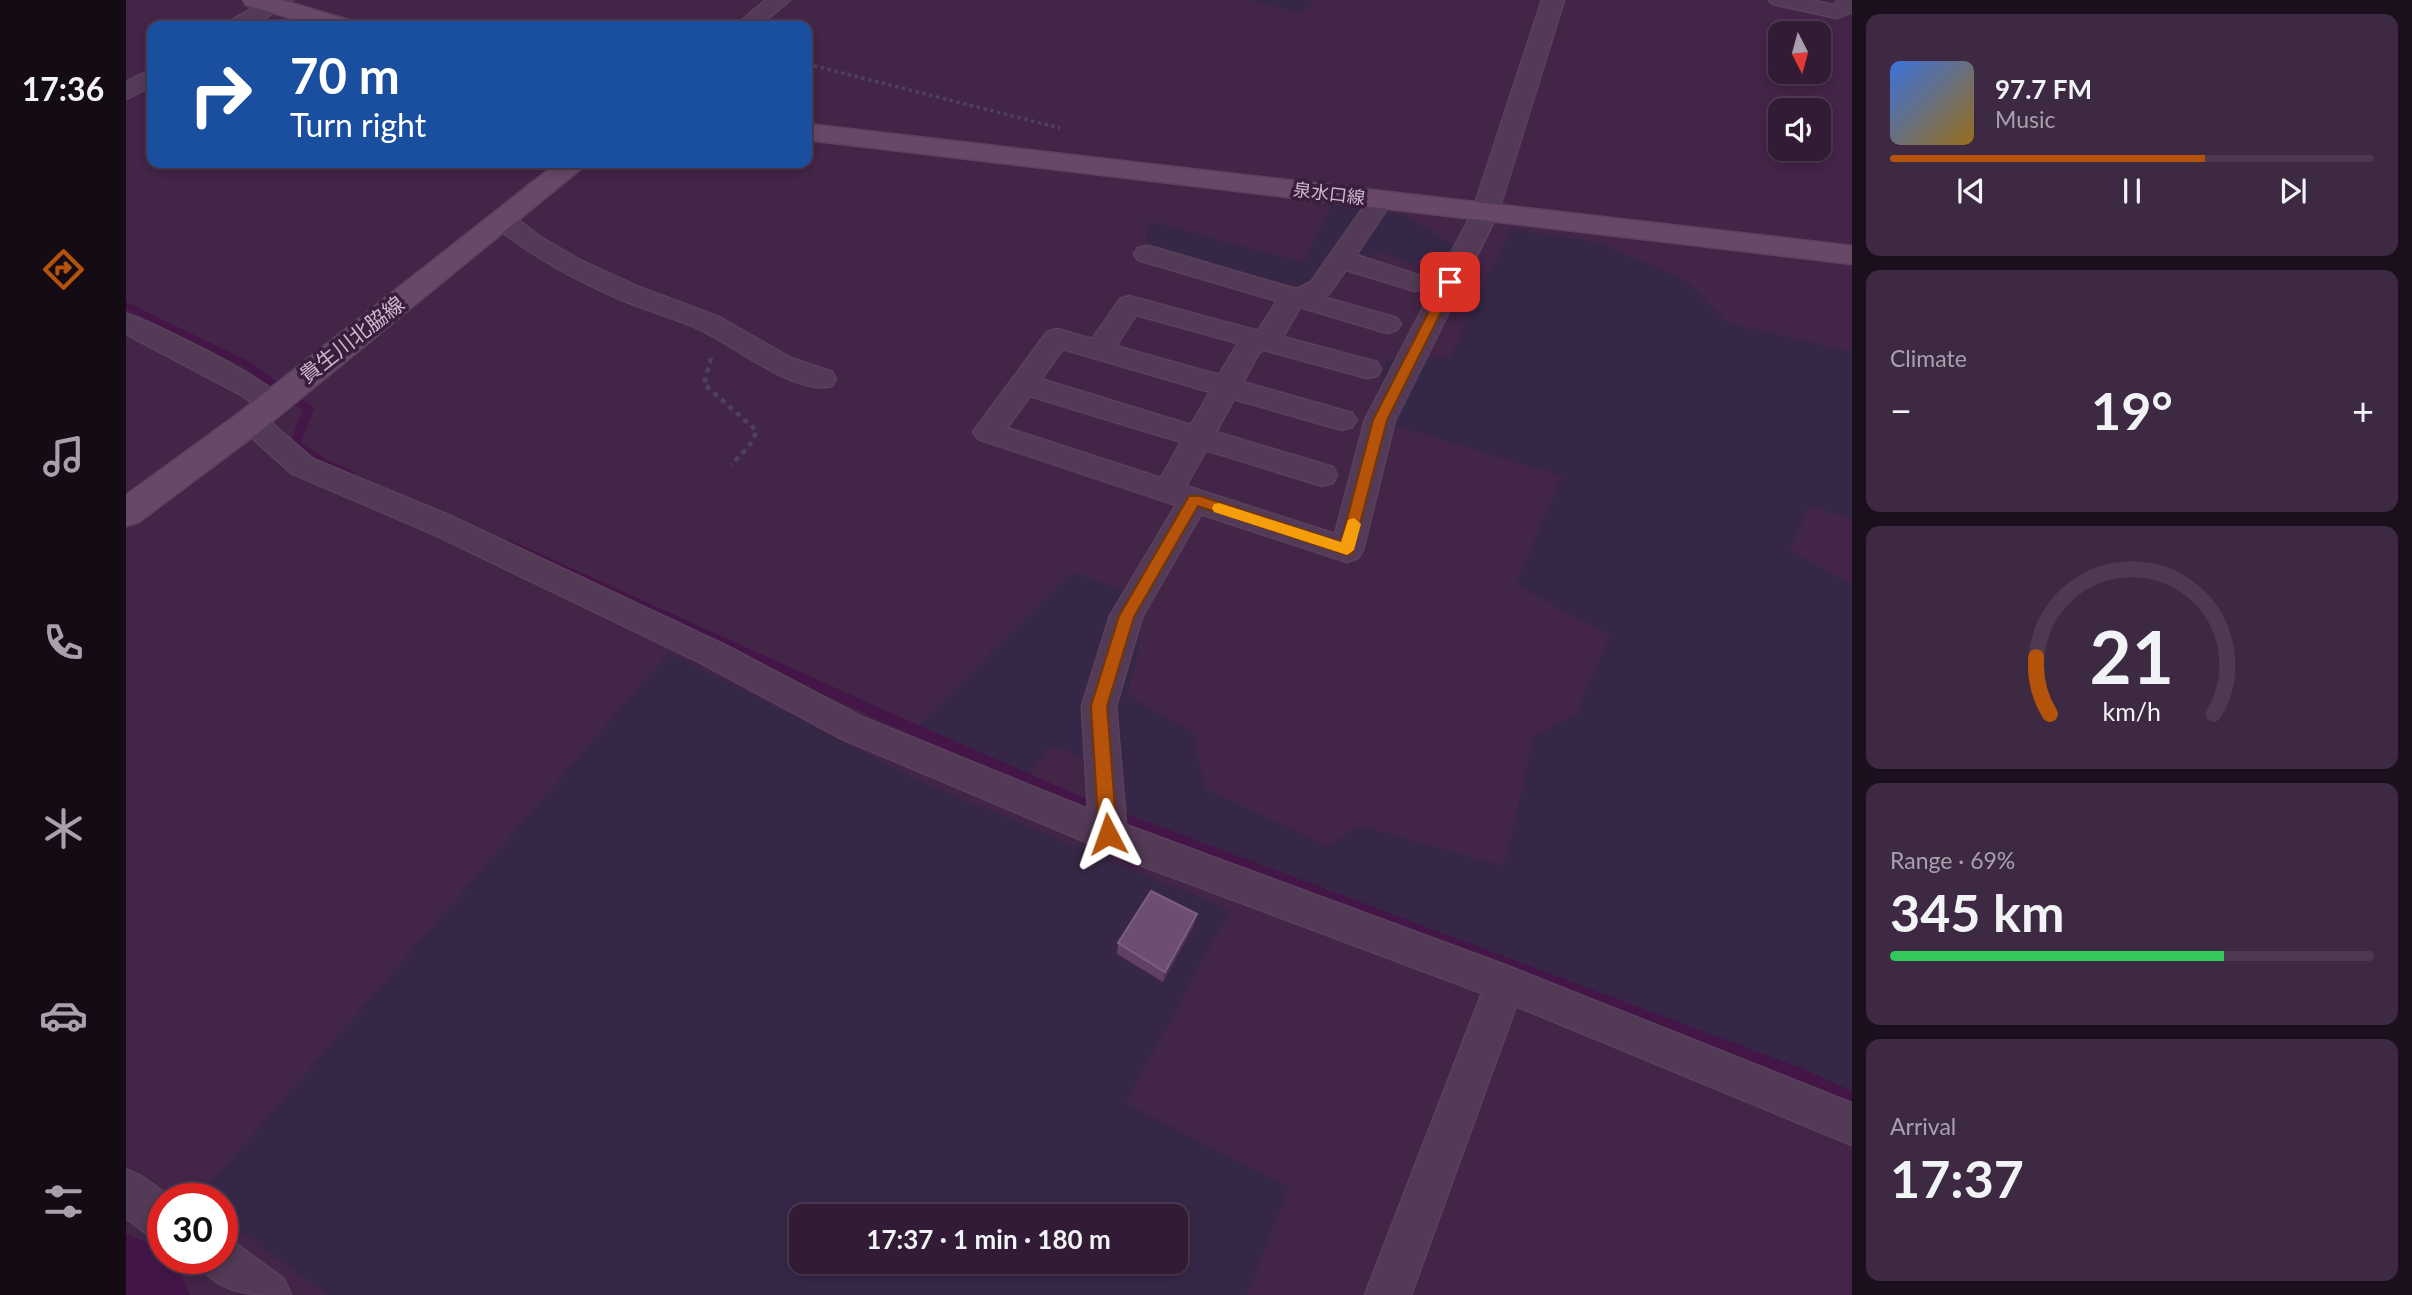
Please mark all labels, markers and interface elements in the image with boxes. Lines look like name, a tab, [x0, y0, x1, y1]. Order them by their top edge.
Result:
north arrow	[1768, 21, 1830, 84]
map controls	[1768, 21, 1831, 161]
text: 70 m	[290, 46, 400, 104]
icon: right	[175, 49, 266, 140]
text: 17:36	[22, 69, 104, 108]
text: 97.7 FM	[1995, 73, 2092, 105]
button: sound	[1768, 98, 1831, 161]
text: Turn right	[290, 105, 426, 144]
text: Music	[1995, 105, 2055, 133]
icon: previous	[1952, 172, 1990, 210]
icon: pause	[2113, 172, 2151, 210]
icon: next	[2274, 172, 2312, 210]
street label: 泉水口線	[1292, 178, 1366, 208]
icon: directions	[39, 245, 88, 294]
pin	[1420, 252, 1480, 312]
icon: arrive	[1431, 263, 1469, 301]
street label: 貴生川北脇線	[294, 290, 408, 387]
text: Climate	[1890, 344, 1967, 372]
text: 19°	[2091, 379, 2173, 441]
text: −	[1890, 387, 1912, 433]
text: +	[2352, 387, 2374, 433]
icon: music	[39, 432, 88, 481]
text: 21	[2090, 612, 2174, 700]
icon: phone	[39, 618, 88, 667]
text: km/h	[2103, 695, 2161, 725]
position arrow	[1071, 797, 1145, 871]
icon: climate	[39, 804, 88, 853]
text: Range · 69%	[1890, 846, 2015, 874]
text: 345 km	[1890, 881, 2064, 943]
icon: car	[39, 991, 88, 1040]
text: Arrival	[1890, 1112, 1956, 1140]
text: 17:37	[1890, 1147, 2024, 1209]
icon: filters	[39, 1177, 88, 1226]
speed limit sign: 30	[147, 1183, 238, 1274]
text: 17:37 · 1 min · 180 m	[866, 1223, 1111, 1255]

